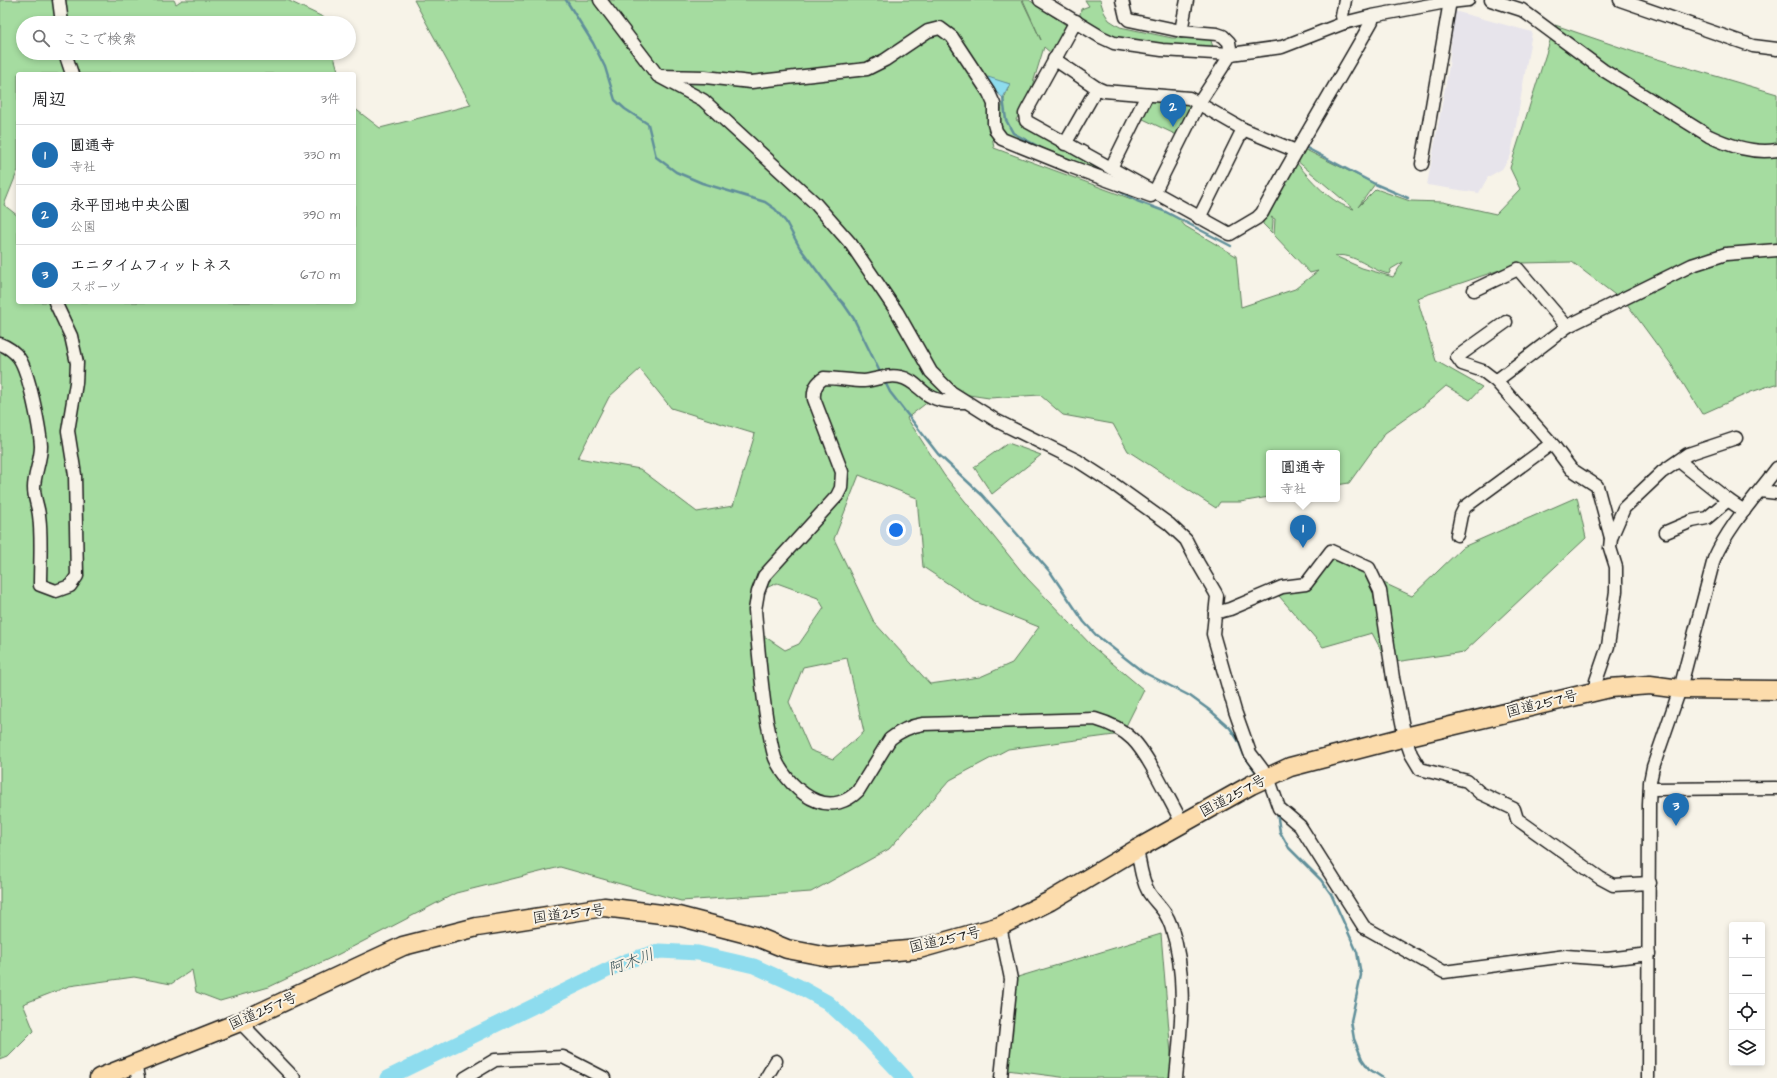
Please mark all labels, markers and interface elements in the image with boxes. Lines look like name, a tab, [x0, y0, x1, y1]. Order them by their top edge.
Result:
search box	[16, 16, 356, 60]
icon: search	[30, 27, 52, 49]
text: ここで検索	[62, 29, 137, 50]
text: 周辺	[32, 88, 66, 112]
text: 3件	[320, 90, 340, 108]
pin: 2	[1160, 94, 1186, 127]
text: 圓通寺	[70, 135, 115, 156]
text: 1	[44, 146, 46, 164]
text: 330 m	[303, 146, 340, 164]
text: 寺社	[70, 158, 96, 176]
text: 永平団地中央公園	[70, 195, 190, 216]
text: 2	[41, 206, 49, 224]
text: 390 m	[302, 206, 340, 224]
text: 公園	[70, 218, 96, 236]
text: エニタイムフィットネス	[70, 255, 232, 276]
text: 3	[42, 266, 48, 284]
text: 670 m	[300, 266, 340, 284]
text: スポーツ	[70, 278, 122, 296]
popup	[1266, 450, 1340, 502]
text: 圓通寺	[1280, 457, 1326, 478]
text: 寺社	[1280, 480, 1307, 498]
pin: 1	[1290, 515, 1316, 548]
your location	[886, 520, 906, 540]
street label: 国道257号	[1504, 685, 1580, 723]
street label: 国道257号	[1196, 769, 1270, 823]
pin: 3	[1663, 793, 1689, 826]
street label: 国道257号	[531, 899, 607, 929]
street label: 国道257号	[907, 922, 983, 958]
map controls	[1729, 922, 1765, 1066]
button: +	[1729, 922, 1765, 958]
water label: 阿木川	[605, 943, 657, 981]
button: −	[1729, 958, 1765, 994]
street label: 国道257号	[225, 986, 301, 1036]
button: locate	[1729, 994, 1765, 1030]
button: layers	[1729, 1030, 1765, 1066]

